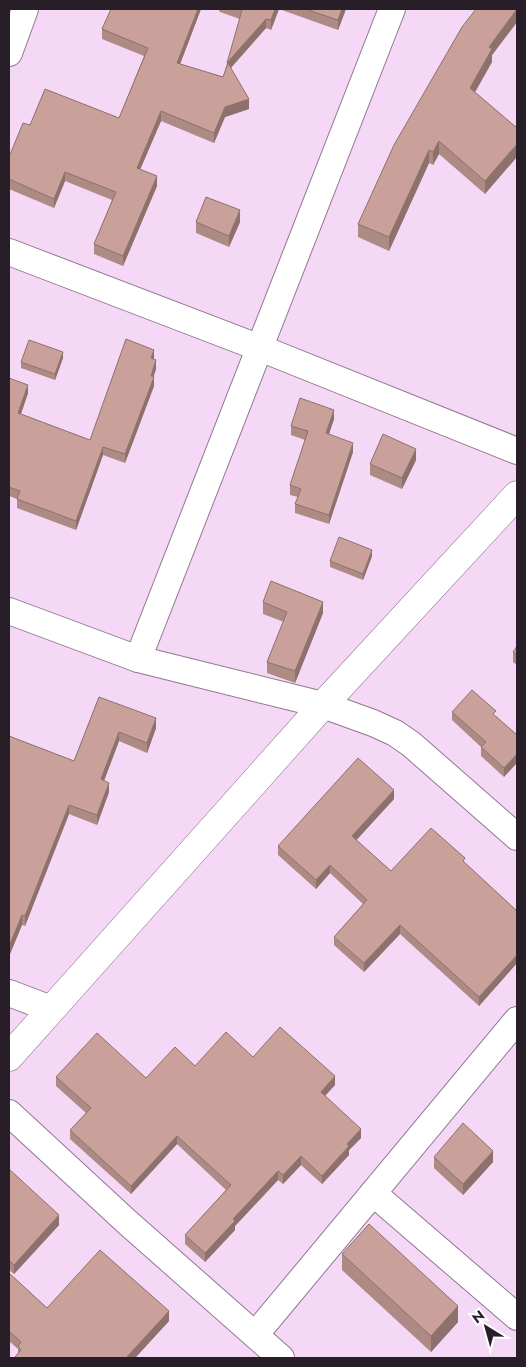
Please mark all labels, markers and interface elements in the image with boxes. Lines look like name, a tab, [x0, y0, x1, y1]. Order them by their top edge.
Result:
north arrow	[461, 1302, 511, 1352]
text: N	[468, 1305, 489, 1328]

